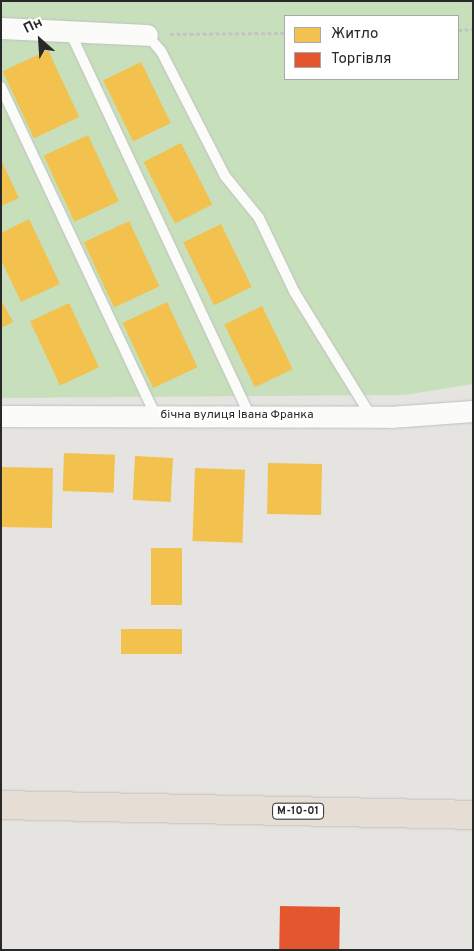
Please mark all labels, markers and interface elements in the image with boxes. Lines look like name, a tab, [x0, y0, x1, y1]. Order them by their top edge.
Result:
text: Пн	[21, 14, 45, 38]
north arrow	[15, 15, 65, 65]
legend	[284, 15, 459, 80]
text: Житло	[331, 25, 378, 44]
text: Торгівля	[331, 50, 392, 69]
street label: бічна вулиця Івана Франка	[161, 409, 313, 423]
road number: М-10-01	[272, 802, 324, 819]

